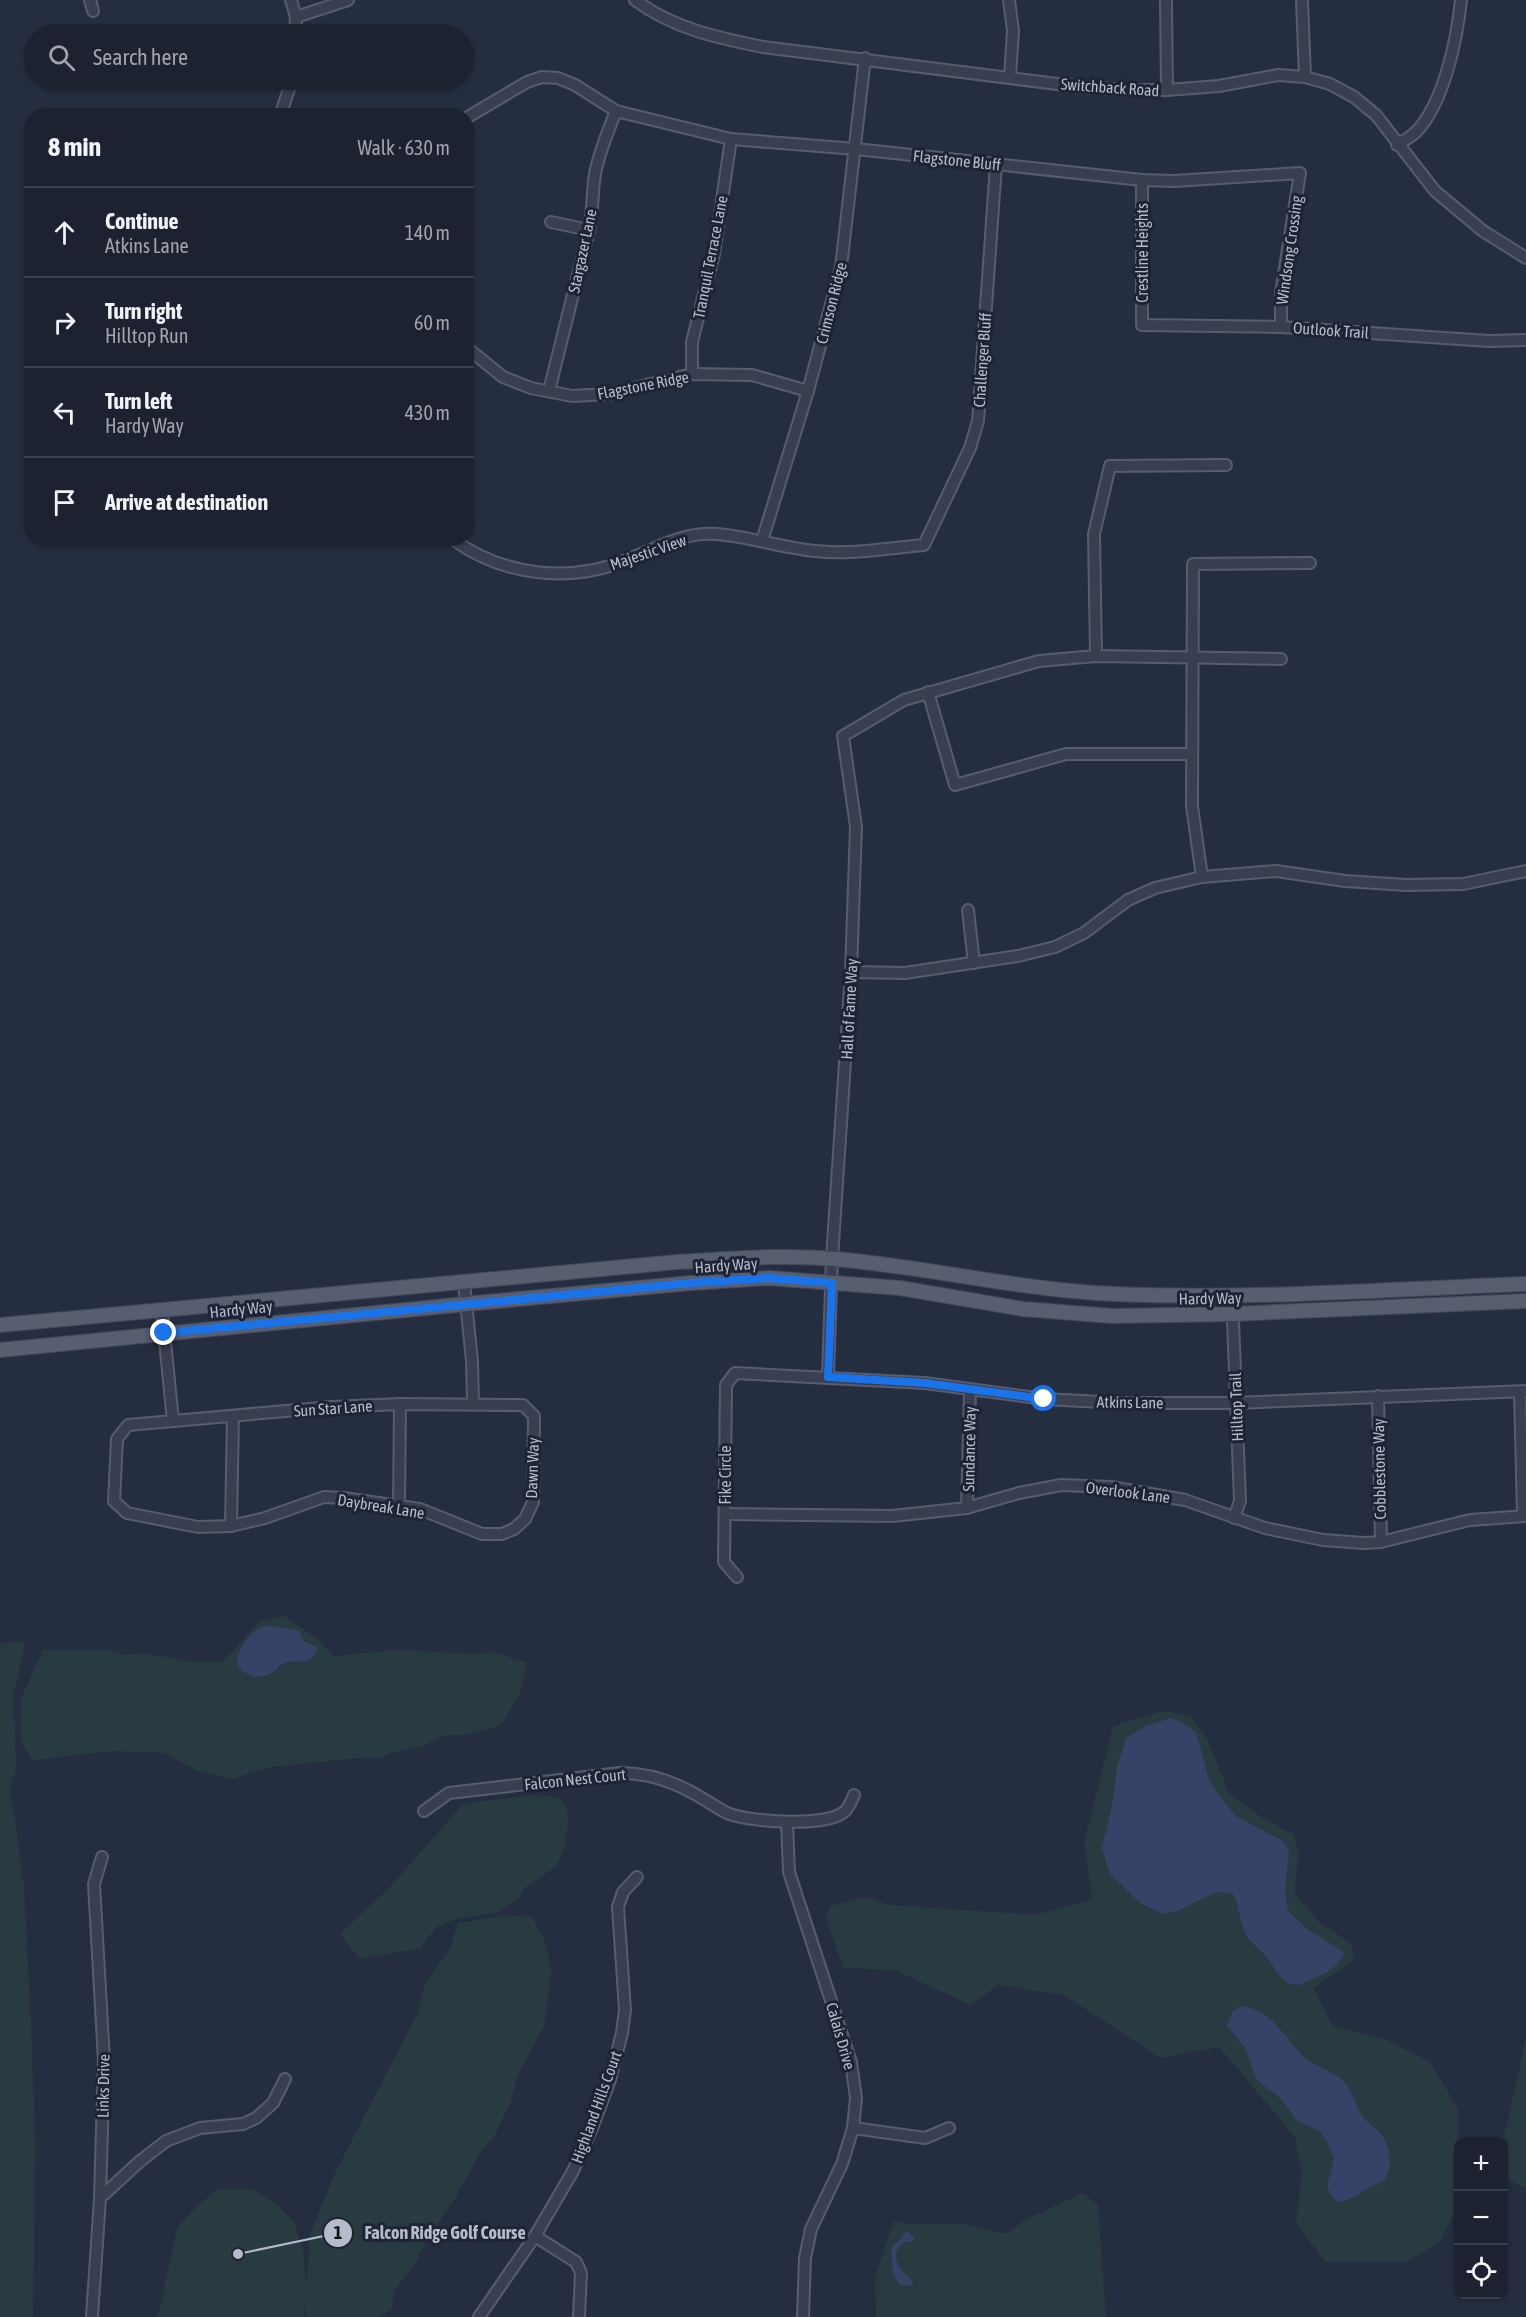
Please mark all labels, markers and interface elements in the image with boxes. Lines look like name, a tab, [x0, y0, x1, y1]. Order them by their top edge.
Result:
search box	[24, 24, 474, 90]
icon: search	[45, 41, 78, 74]
text: Search here	[93, 44, 188, 70]
street label: Switchback Road	[1060, 75, 1160, 99]
text: 8 min	[48, 132, 101, 162]
text: Walk · 630 m	[358, 136, 450, 159]
street label: Flagstone Bluff	[912, 146, 1002, 175]
street label: Tranquil Terrace Lane	[689, 194, 732, 320]
street label: Windsong Crossing	[1272, 194, 1307, 306]
street label: Crestline Heights	[1133, 203, 1152, 303]
street label: Stargazer Lane	[564, 207, 601, 295]
text: Continue	[105, 208, 179, 234]
icon: ahead	[48, 216, 81, 249]
text: 140 m	[405, 221, 450, 244]
text: Atkins Lane	[105, 234, 189, 257]
street label: Crimson Ridge	[812, 260, 851, 346]
text: Turn right	[105, 298, 182, 324]
icon: right	[48, 306, 81, 339]
text: 60 m	[414, 311, 450, 334]
street label: Challenger Bluff	[970, 312, 995, 408]
street label: Outlook Trail	[1293, 318, 1370, 342]
text: Hilltop Run	[105, 324, 188, 347]
street label: Flagstone Ridge	[596, 367, 691, 404]
text: Turn left	[105, 388, 172, 414]
icon: left	[48, 396, 81, 429]
text: 430 m	[405, 401, 450, 424]
text: Hardy Way	[105, 414, 184, 437]
icon: arrive	[48, 486, 81, 519]
text: Arrive at destination	[105, 489, 268, 515]
street label: Majestic View	[608, 530, 689, 574]
street label: Hall of Fame Way	[837, 958, 862, 1060]
street label: Hardy Way	[694, 1254, 759, 1277]
street label: Hardy Way	[1178, 1288, 1242, 1309]
street label: Hardy Way	[209, 1297, 274, 1322]
route end	[150, 1319, 176, 1345]
street label: Hilltop Trail	[1226, 1371, 1247, 1442]
route start	[1030, 1385, 1056, 1411]
street label: Atkins Lane	[1096, 1392, 1164, 1412]
street label: Sun Star Lane	[293, 1396, 373, 1420]
street label: Sundance Way	[959, 1406, 980, 1492]
street label: Cobblestone Way	[1369, 1418, 1390, 1520]
street label: Dawn Way	[522, 1437, 543, 1499]
street label: Fike Circle	[716, 1445, 734, 1505]
street label: Overlook Lane	[1085, 1478, 1171, 1506]
street label: Daybreak Lane	[336, 1490, 426, 1523]
street label: Falcon Nest Court	[523, 1765, 627, 1793]
street label: Calais Drive	[823, 2000, 859, 2072]
street label: Highland Hills Court	[567, 2048, 626, 2166]
street label: Links Drive	[93, 2054, 113, 2118]
map controls	[1454, 2137, 1508, 2299]
button: +	[1454, 2137, 1508, 2191]
button: −	[1454, 2191, 1508, 2245]
callout: Falcon Ridge Golf Course	[323, 2215, 538, 2251]
text: 1	[334, 2222, 342, 2243]
text: Falcon Ridge Golf Course	[364, 2222, 526, 2243]
button: locate	[1454, 2245, 1508, 2299]

